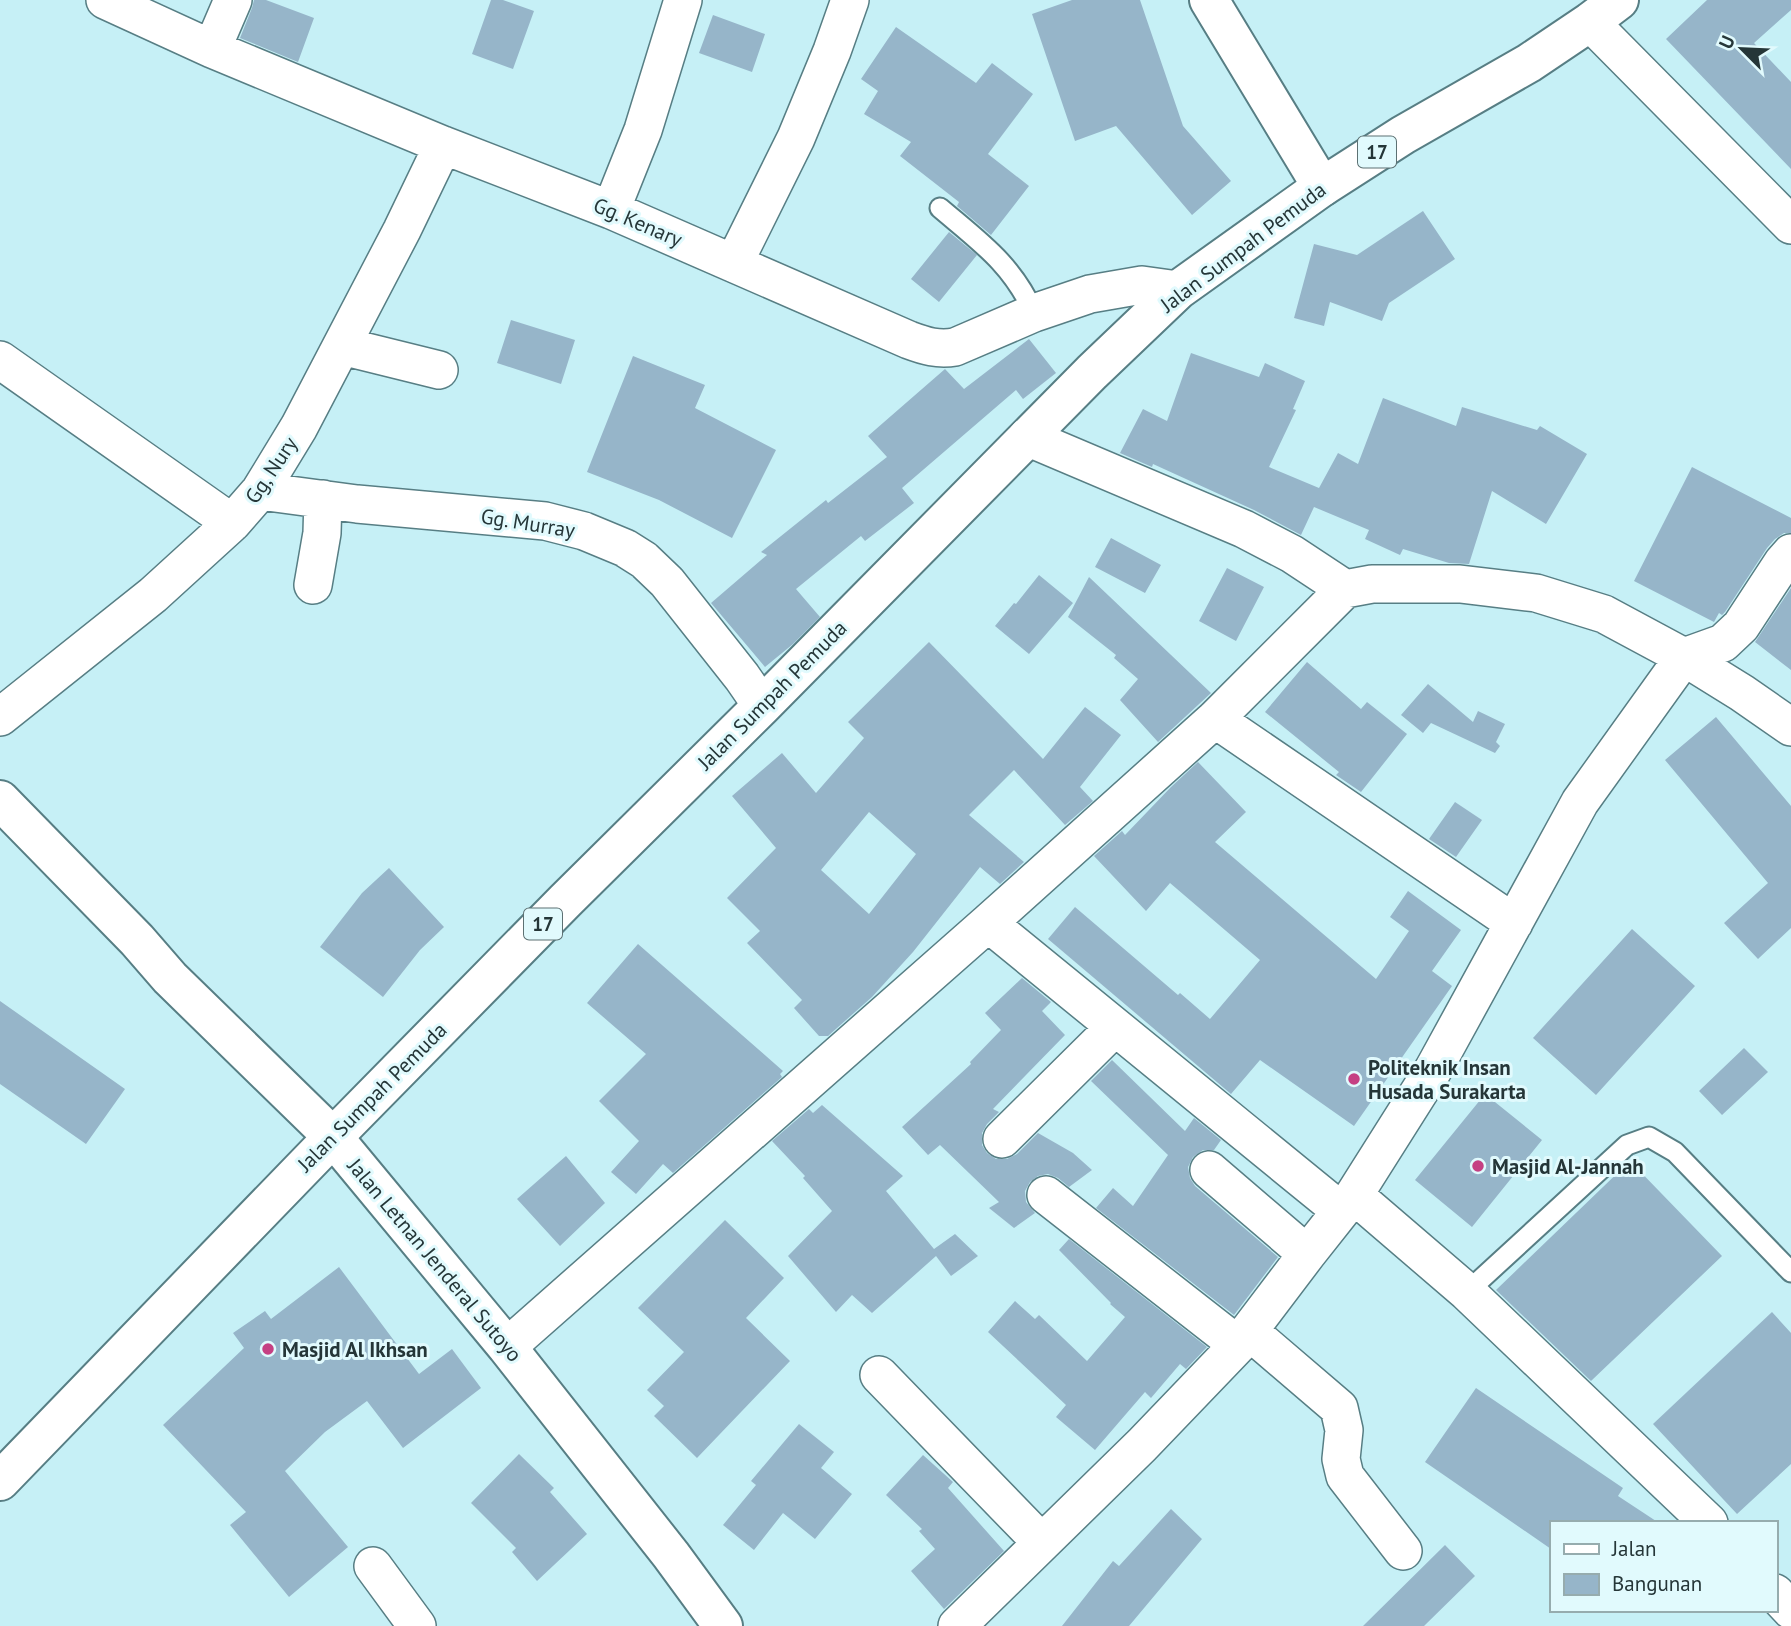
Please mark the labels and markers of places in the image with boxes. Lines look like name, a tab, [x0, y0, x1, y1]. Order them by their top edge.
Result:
place label: Politeknik Insan Husada Surakarta	[1368, 1054, 1526, 1105]
marker: Politeknik Insan Husada Surakarta	[1346, 1071, 1362, 1087]
place label: Masjid Al-Jannah	[1492, 1153, 1644, 1180]
marker: Masjid Al-Jannah	[1470, 1158, 1486, 1174]
place label: Masjid Al Ikhsan	[282, 1336, 428, 1363]
marker: Masjid Al Ikhsan	[260, 1341, 276, 1357]

